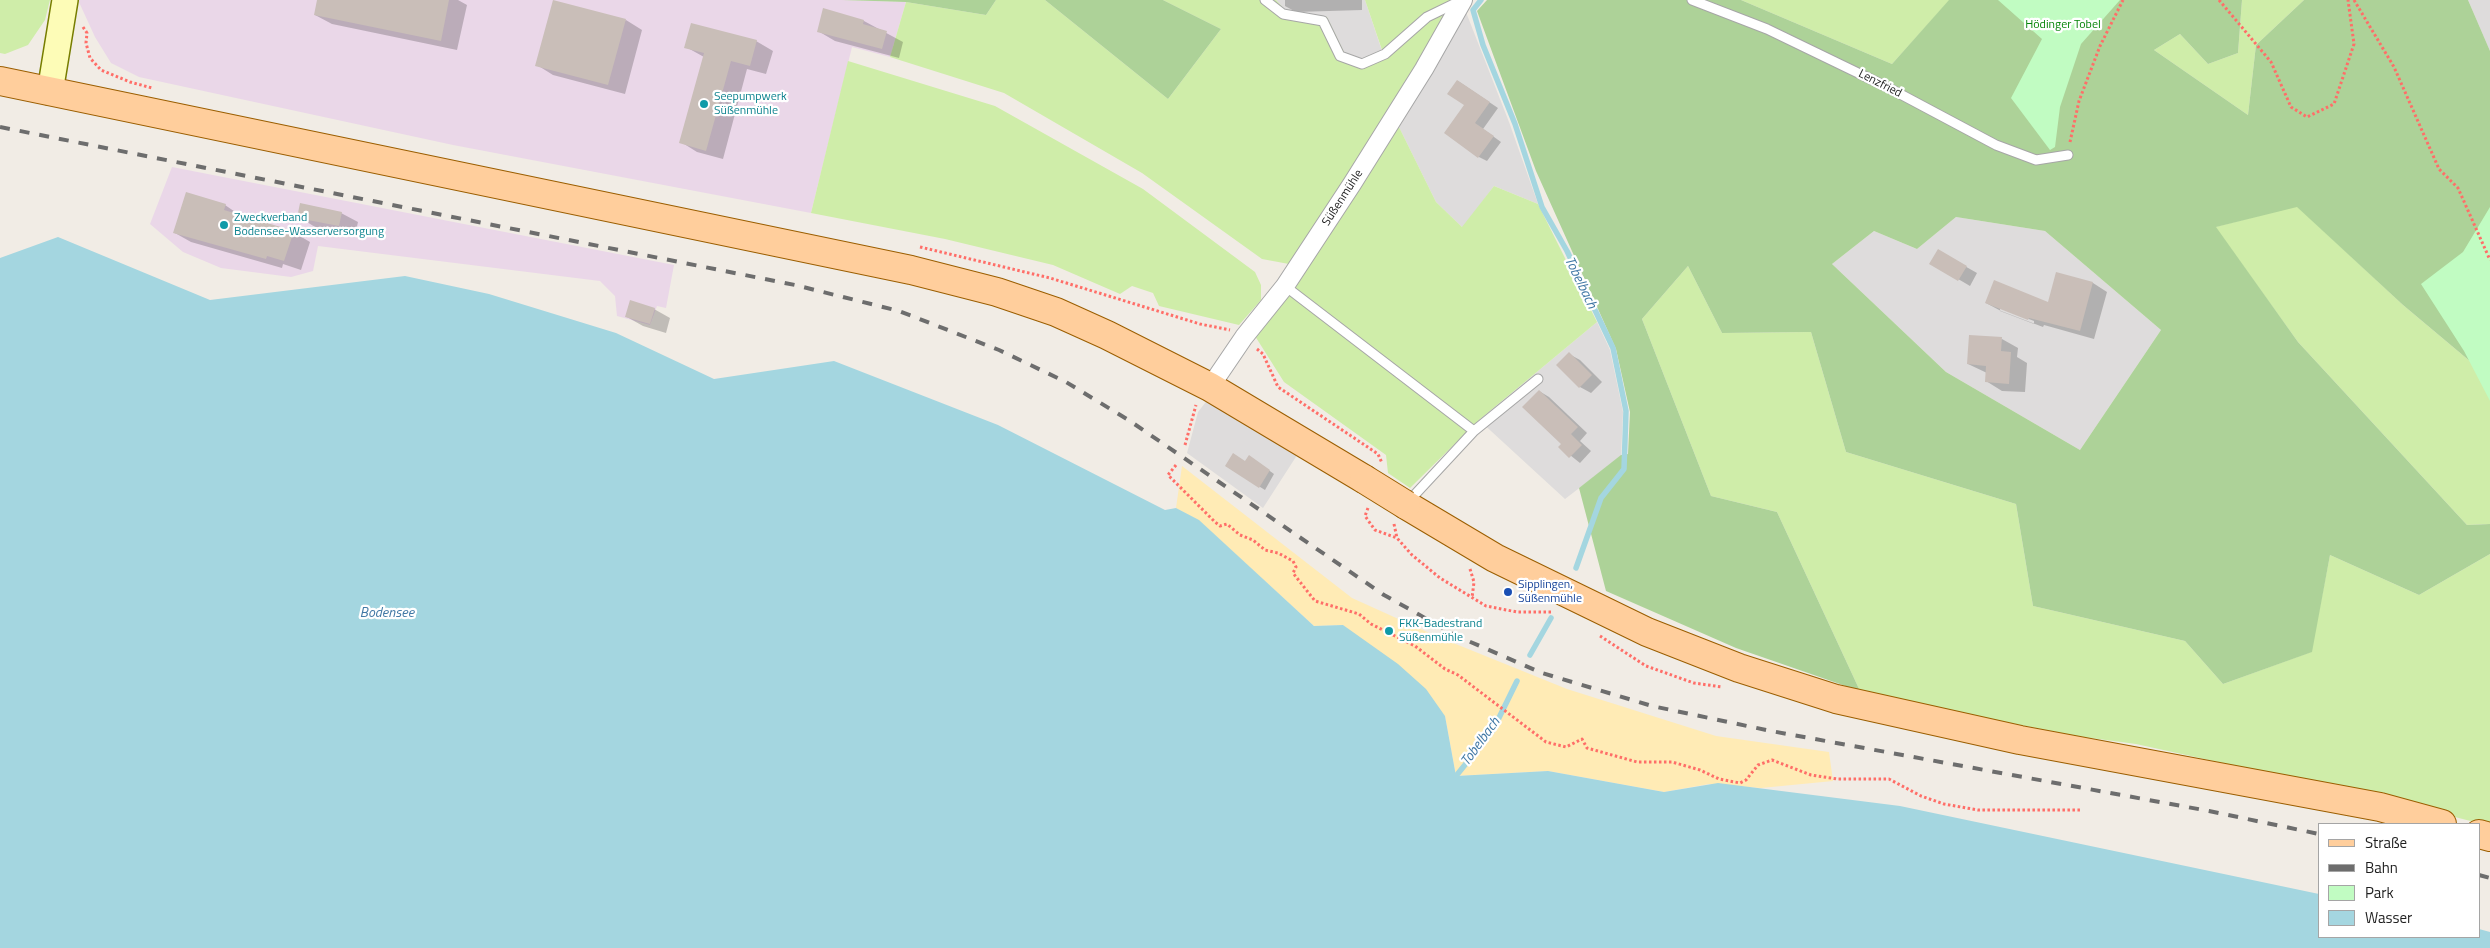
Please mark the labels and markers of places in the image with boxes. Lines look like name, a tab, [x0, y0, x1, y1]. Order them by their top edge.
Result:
place label: Seepumpwerk Süßenmühle	[714, 90, 787, 118]
marker: Seepumpwerk Süßenmühle	[698, 98, 710, 110]
place label: Zweckverband Bodensee-Wasserversorgung	[234, 211, 384, 239]
marker: Zweckverband Bodensee-Wasserversorgung	[218, 219, 230, 231]
place label: Sipplingen, Süßenmühle	[1518, 578, 1582, 606]
marker: Sipplingen, Süßenmühle	[1502, 586, 1514, 598]
place label: FKK-Badestrand Süßenmühle	[1399, 617, 1482, 645]
marker: FKK-Badestrand Süßenmühle	[1383, 625, 1395, 637]

